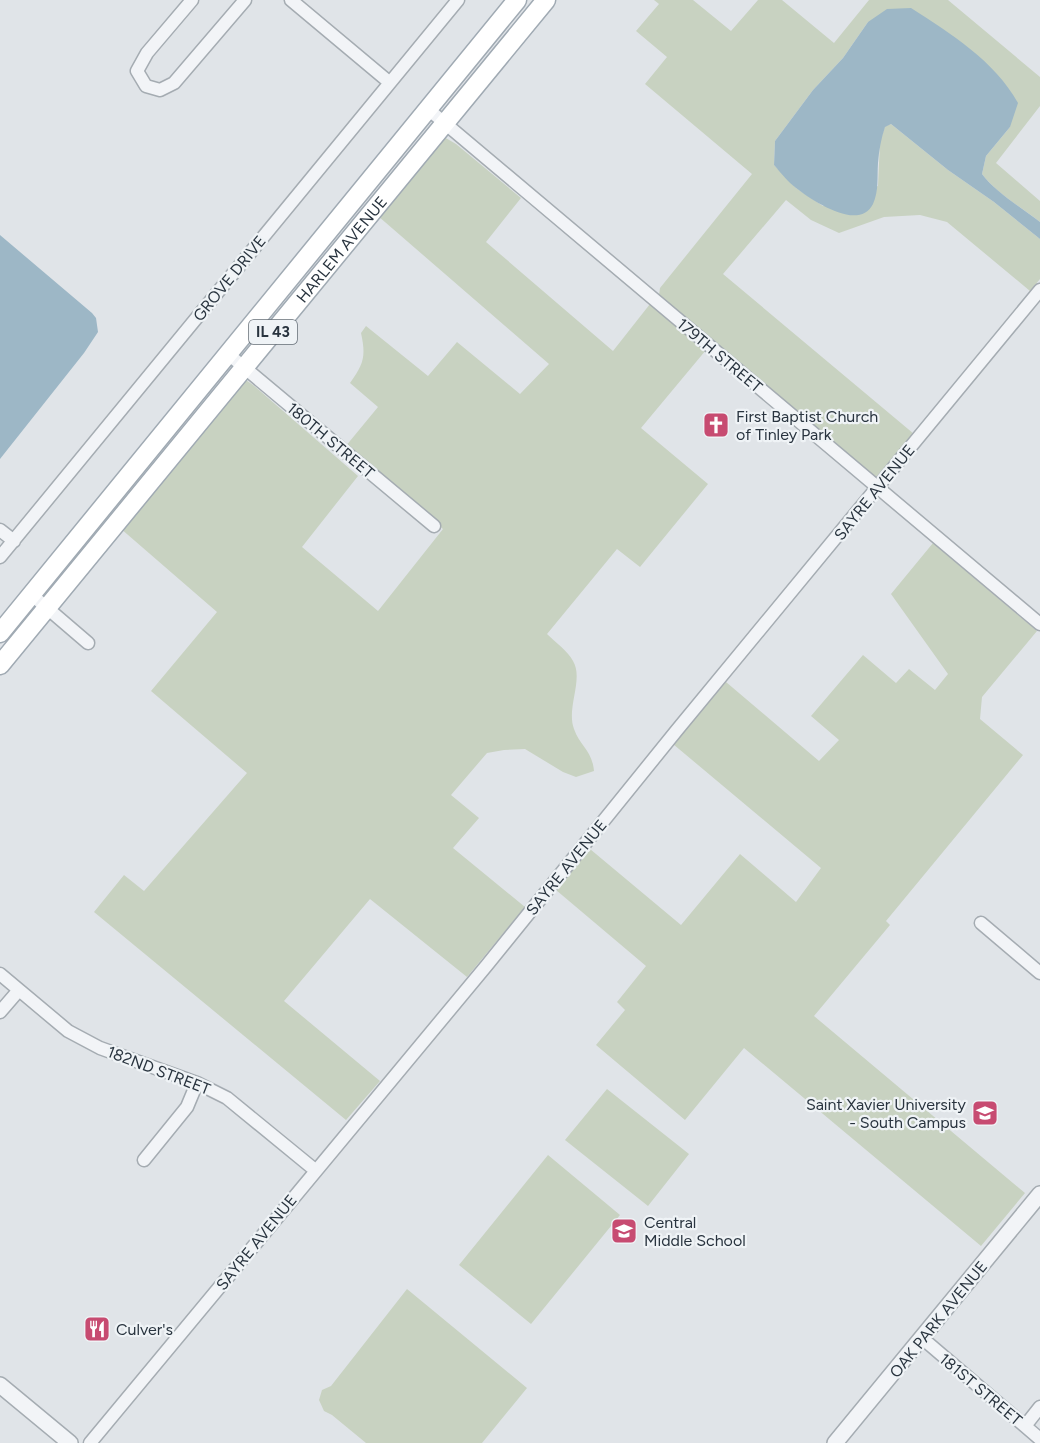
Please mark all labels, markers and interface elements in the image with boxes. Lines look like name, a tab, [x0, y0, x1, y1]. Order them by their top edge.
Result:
street label: HARLEM AVENUE	[293, 192, 391, 307]
street label: GROVE DRIVE	[189, 232, 270, 325]
street label: 179TH STREET	[673, 314, 766, 397]
road number: IL 43	[249, 320, 297, 344]
street label: 180TH STREET	[283, 398, 378, 482]
place label: First Baptist Church of Tinley Park	[736, 407, 878, 444]
church icon: First Baptist Church of Tinley Park	[701, 410, 731, 440]
street label: SAYRE AVENUE	[830, 441, 919, 544]
street label: SAYRE AVENUE	[522, 816, 611, 919]
street label: 182ND STREET	[104, 1042, 213, 1099]
place label: Saint Xavier University - South Campus	[806, 1095, 967, 1132]
school or university icon: Saint Xavier University - South Campus	[970, 1098, 1000, 1128]
street label: SAYRE AVENUE	[212, 1191, 301, 1294]
place label: Central Middle School	[644, 1213, 746, 1250]
school or university icon: Central Middle School	[609, 1216, 639, 1246]
street label: OAK PARK AVENUE	[885, 1257, 991, 1382]
restaurant icon: Culver's	[82, 1314, 112, 1344]
place label: Culver's	[116, 1320, 173, 1339]
street label: 181ST STREET	[935, 1349, 1026, 1430]

